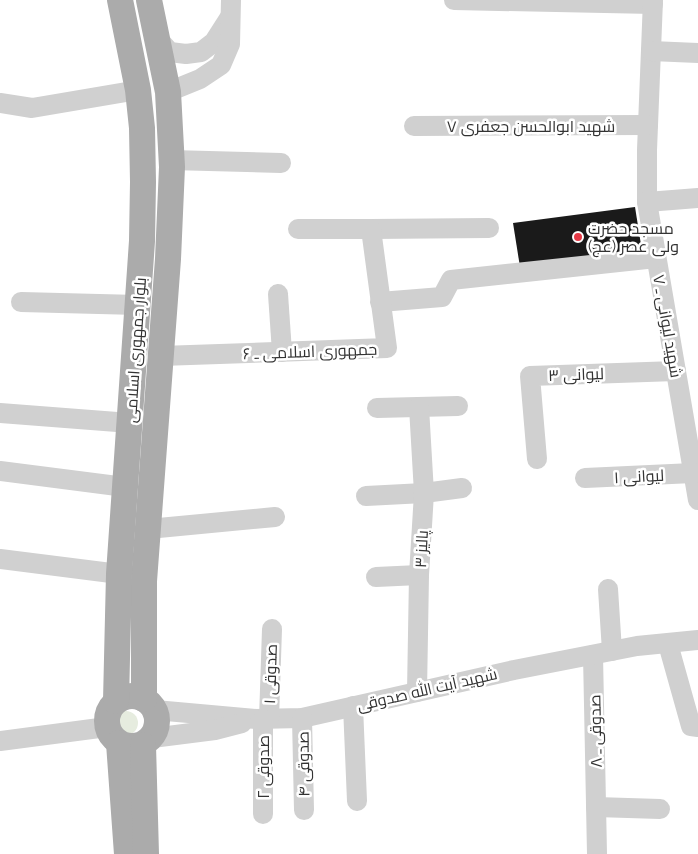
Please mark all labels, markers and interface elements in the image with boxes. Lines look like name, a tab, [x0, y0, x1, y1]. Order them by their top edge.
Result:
street label: شهید ابوالحسن جعفری ۷	[447, 117, 615, 137]
place label: مسجد حضرت ولی عصر (عج)	[588, 219, 679, 258]
marker: مسجد حضرت ولی عصر (عج)	[572, 231, 584, 243]
street label: شهید لیوانی ـ ۷	[648, 273, 686, 379]
street label: بلوار جمهوری اسلامی	[121, 277, 151, 424]
street label: جمهوری اسلامی ـ ۶	[242, 340, 378, 364]
street label: لیوانی ۳	[548, 364, 604, 386]
street label: لیوانی ۱	[614, 466, 665, 488]
street label: پالیز ۳	[411, 529, 434, 569]
street label: صدوقی ۱	[260, 644, 282, 704]
street label: شهید آیت الله صدوقی	[355, 663, 499, 716]
street label: صدوقی ـ ۸	[585, 694, 607, 768]
street label: صدوقی ۴	[293, 731, 315, 797]
street label: صدوقی ۲	[254, 735, 274, 799]

